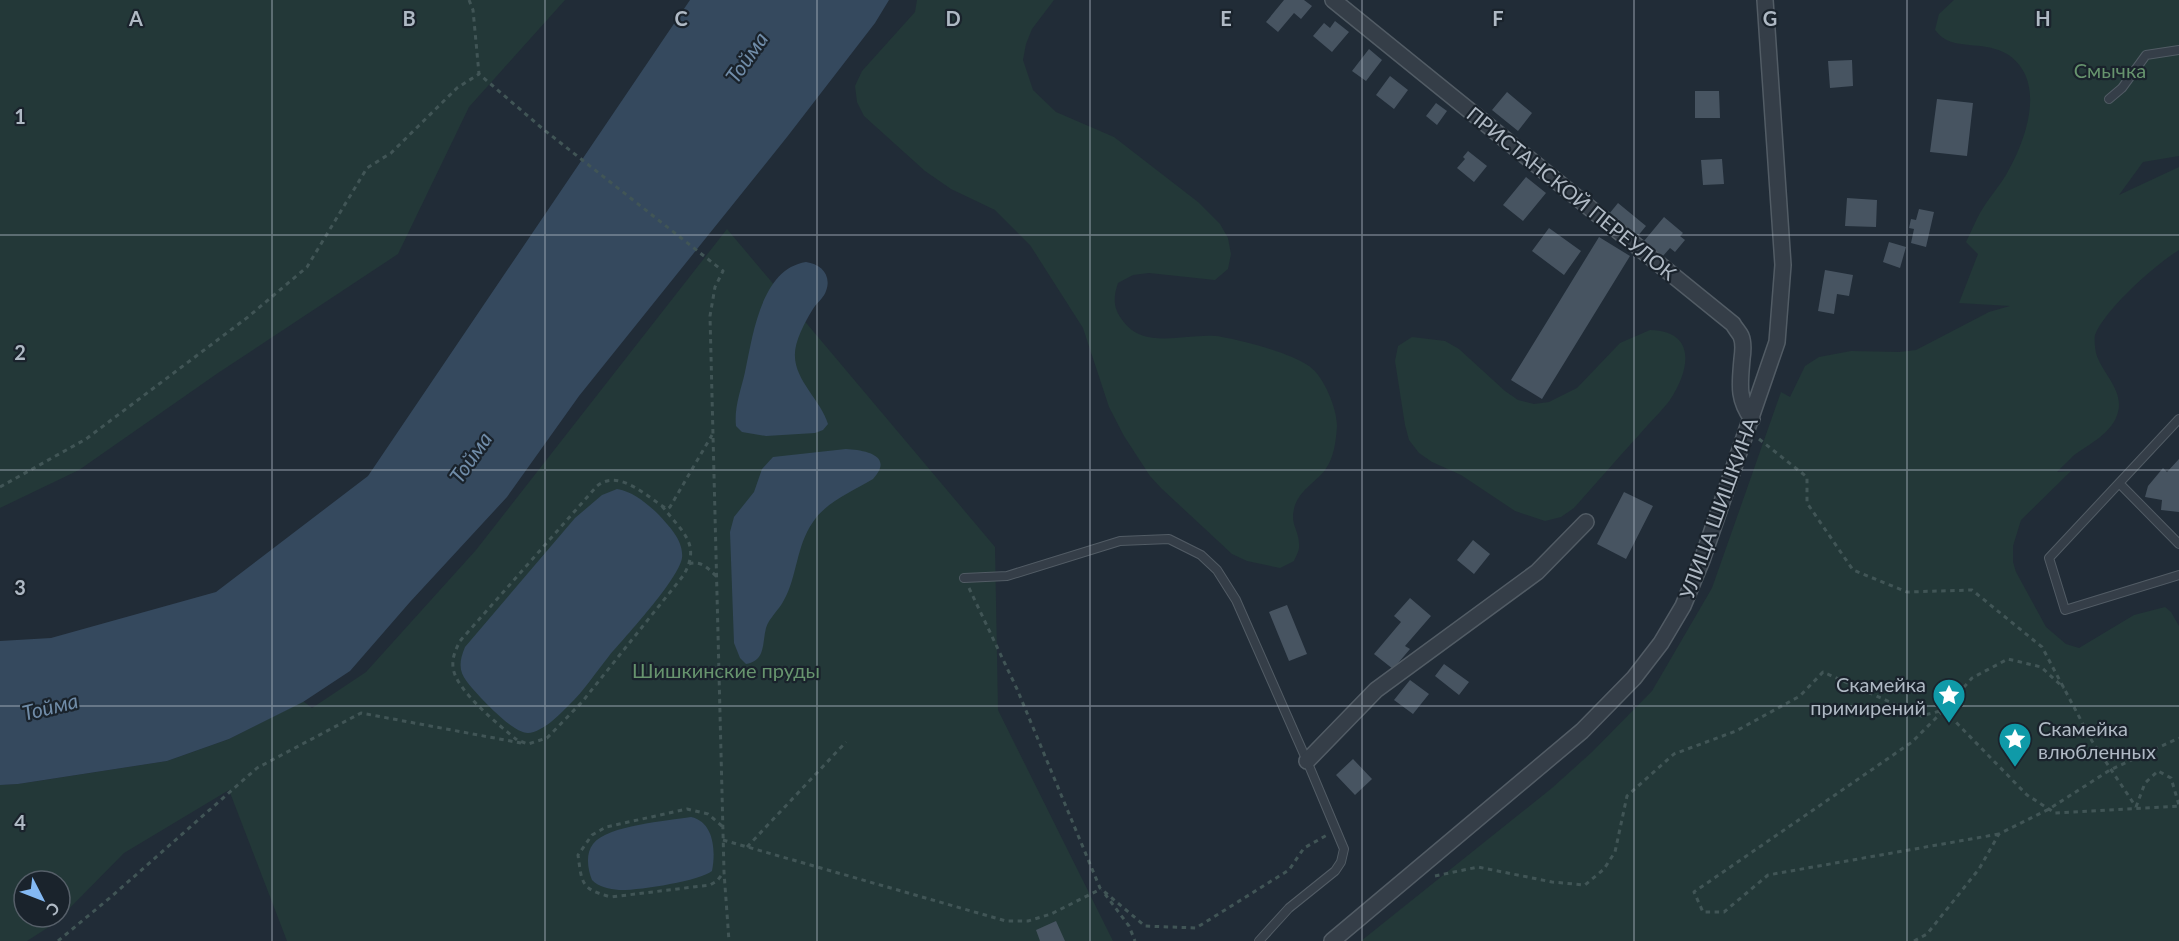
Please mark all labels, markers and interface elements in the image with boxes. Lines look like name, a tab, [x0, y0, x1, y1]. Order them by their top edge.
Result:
text: A	[128, 6, 143, 30]
text: B	[402, 6, 416, 30]
text: C	[674, 6, 688, 30]
text: D	[945, 6, 961, 30]
text: E	[1220, 6, 1232, 30]
text: F	[1492, 6, 1504, 30]
text: G	[1763, 6, 1777, 30]
text: H	[2035, 6, 2051, 30]
water label: Тойма	[720, 27, 772, 87]
park label: Смычка	[2074, 58, 2146, 82]
street label: ПРИСТАНСКОЙ ПЕРЕУЛОК	[1463, 101, 1682, 285]
text: 1	[14, 104, 26, 128]
text: 2	[14, 340, 26, 364]
street label: УЛИЦА ШИШКИНА	[1674, 414, 1762, 602]
water label: Тойма	[444, 427, 496, 487]
text: 3	[14, 575, 26, 599]
park label: Шишкинские пруды	[632, 658, 820, 682]
place label: Скамейка примирений	[1810, 672, 1926, 719]
place icon: Скамейка примирений	[1931, 677, 1967, 724]
water label: Тойма	[20, 687, 80, 725]
place label: Скамейка влюбленных	[2038, 716, 2156, 763]
place icon: Скамейка влюбленных	[1997, 721, 2033, 768]
text: 4	[14, 810, 26, 834]
north arrow	[12, 869, 72, 929]
text: С	[43, 899, 64, 920]

